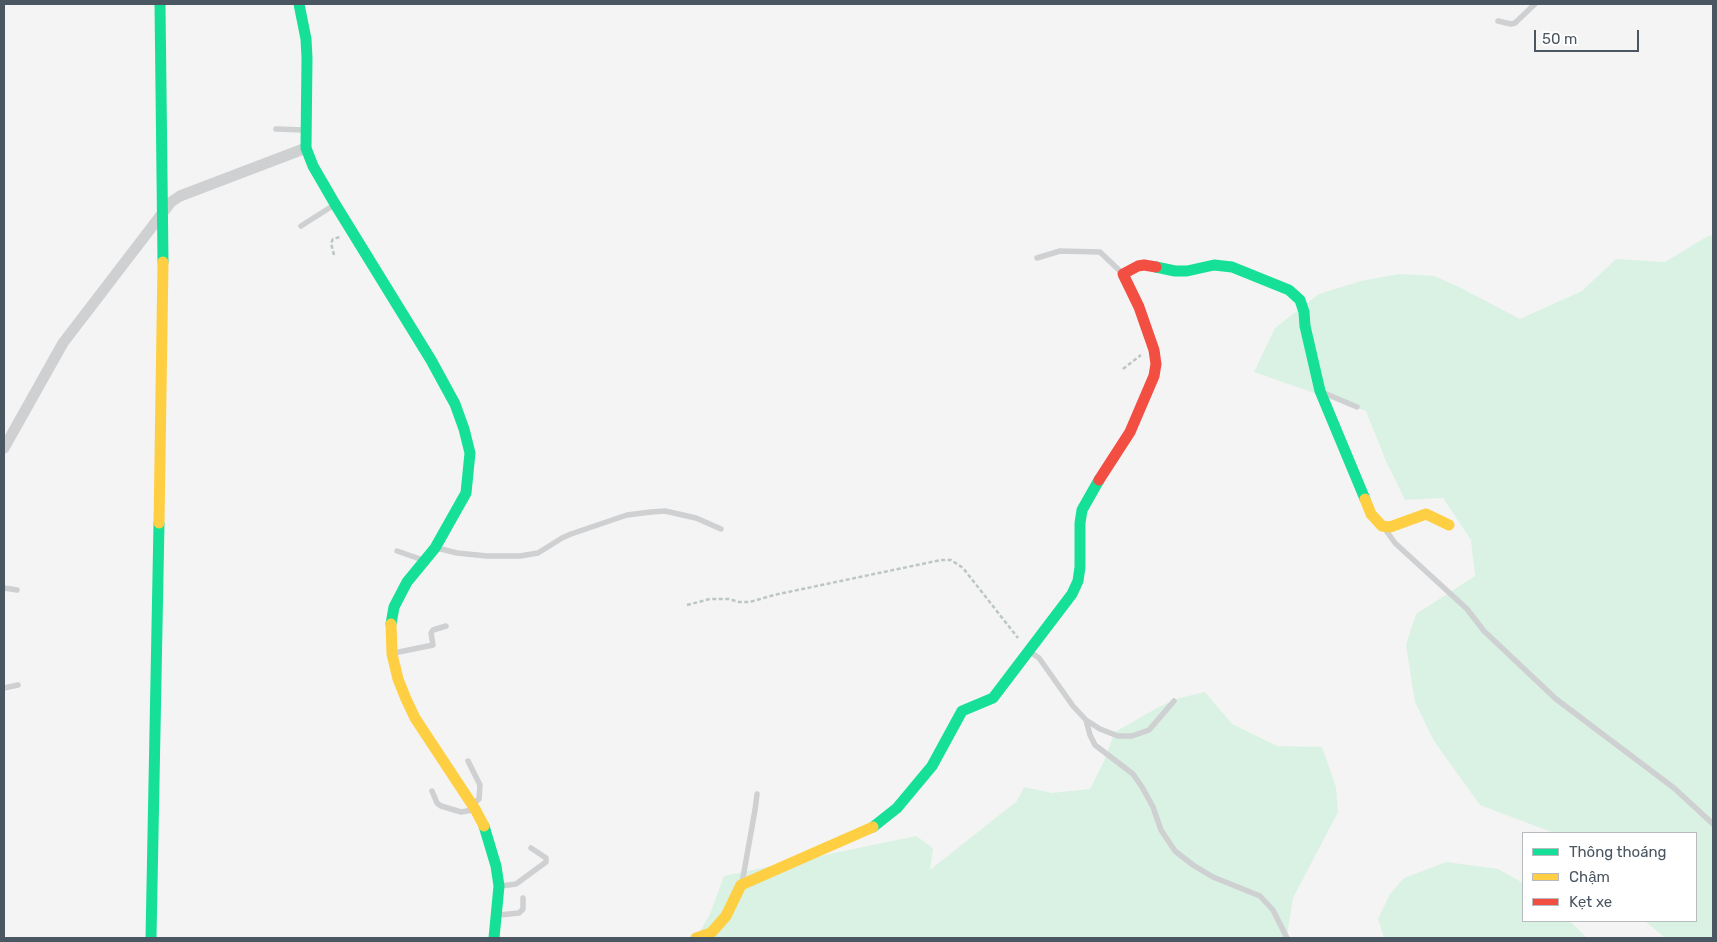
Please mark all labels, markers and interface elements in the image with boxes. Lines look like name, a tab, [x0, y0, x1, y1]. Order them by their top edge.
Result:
scale bar	[1537, 20, 1642, 52]
text: 50 m	[1542, 30, 1577, 48]
legend	[1522, 832, 1697, 922]
text: Thông thoáng	[1569, 843, 1666, 861]
text: Chậm	[1569, 868, 1610, 886]
text: Kẹt xe	[1569, 893, 1612, 911]

